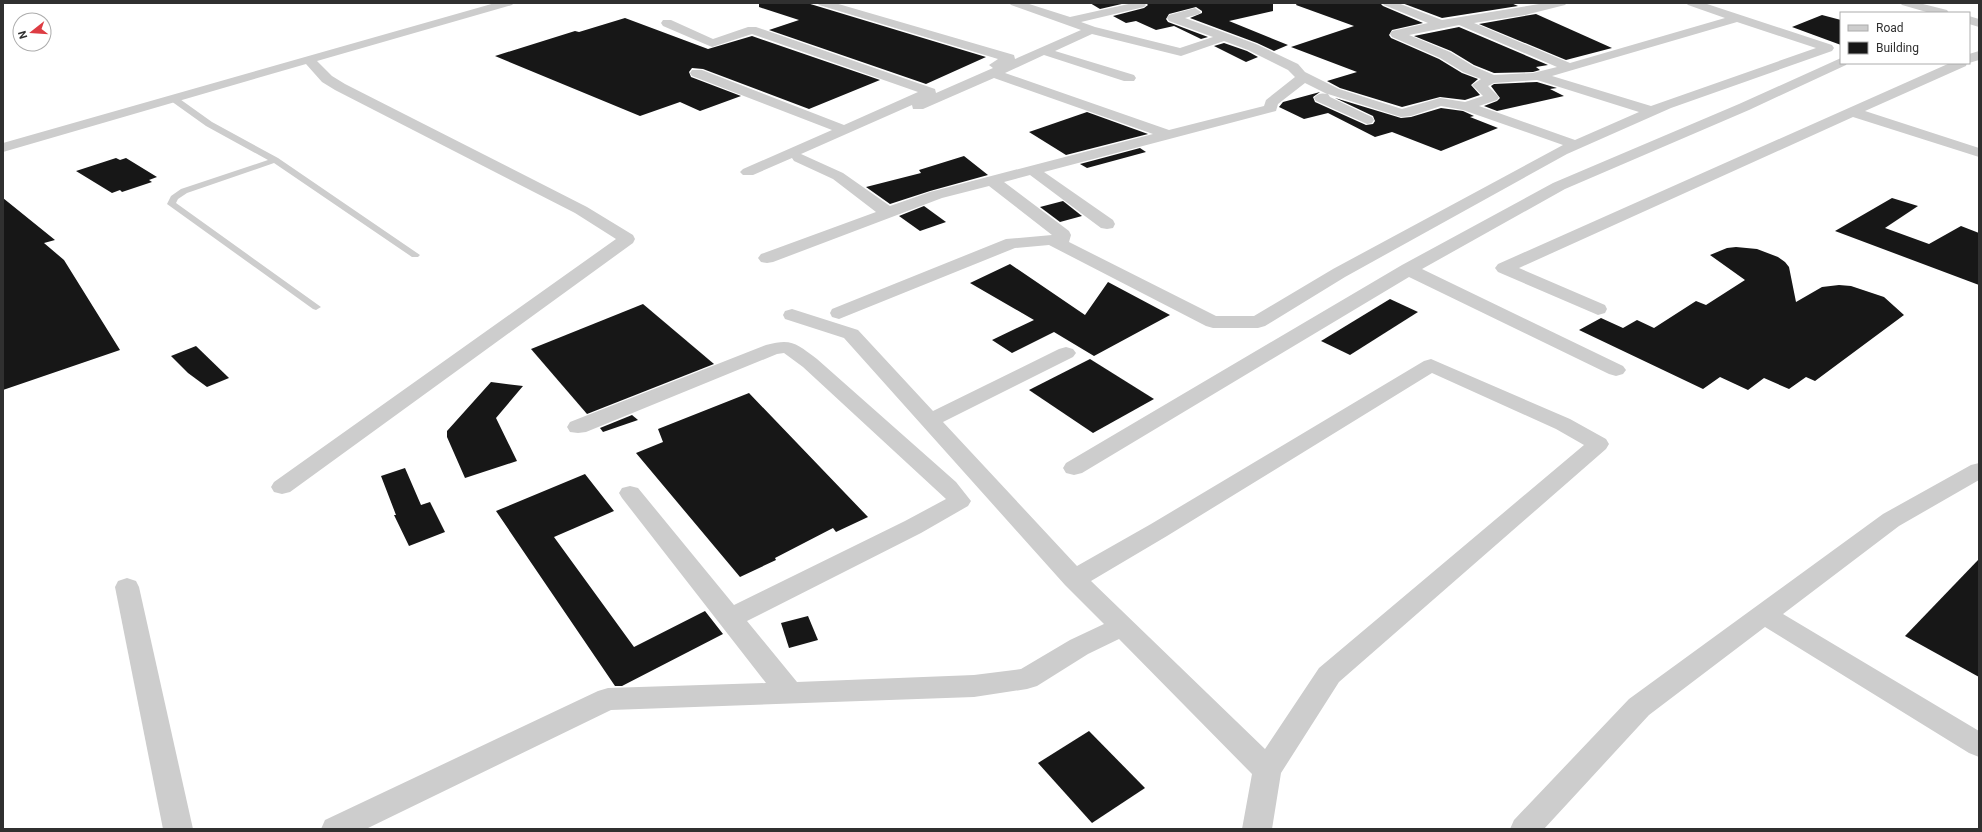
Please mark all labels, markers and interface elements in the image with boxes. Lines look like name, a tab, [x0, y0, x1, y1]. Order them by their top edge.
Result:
north arrow	[12, 12, 52, 52]
legend	[1840, 12, 1970, 64]
text: Road	[1876, 21, 1904, 35]
text: N	[15, 29, 30, 40]
text: Building	[1876, 41, 1919, 55]

